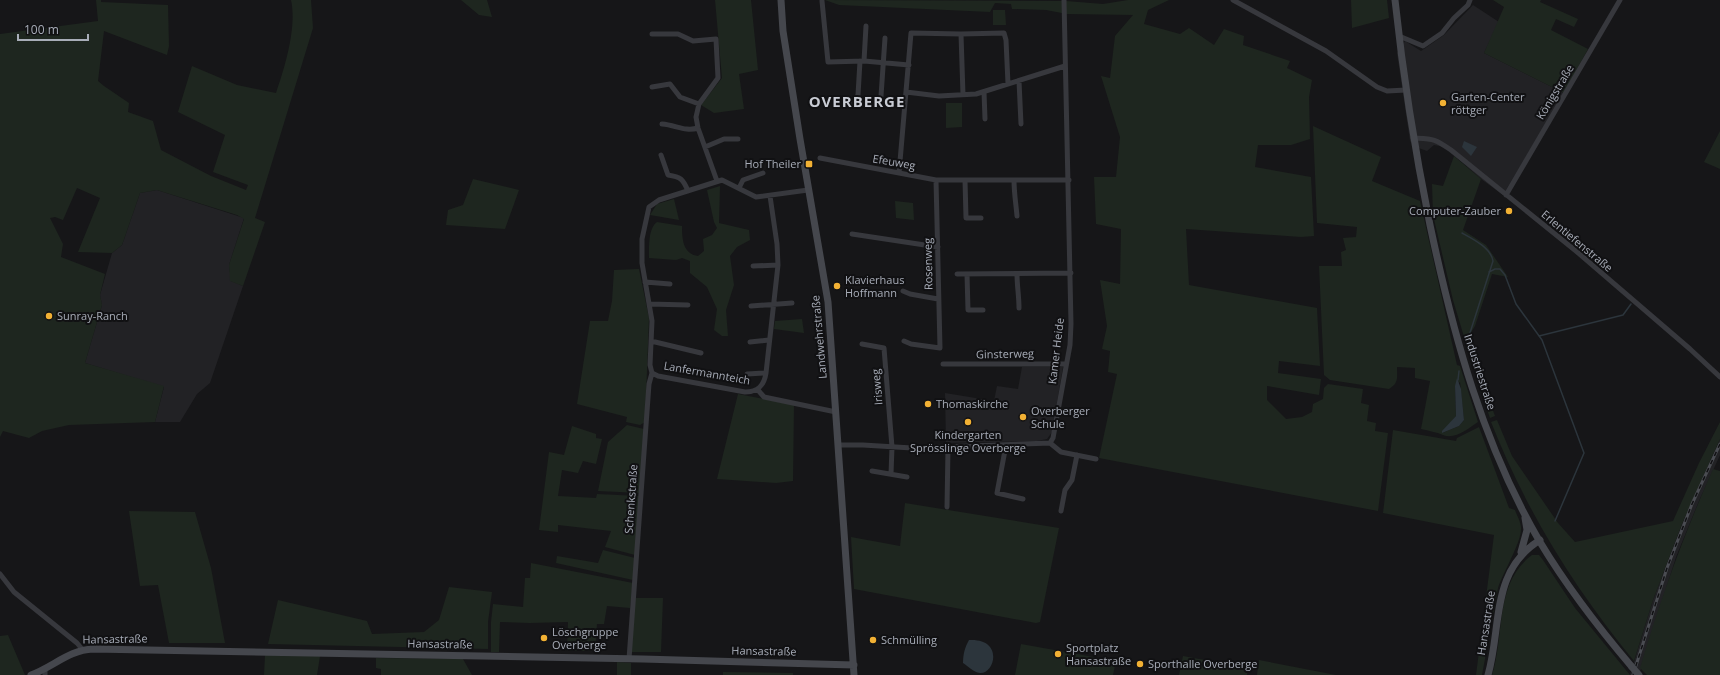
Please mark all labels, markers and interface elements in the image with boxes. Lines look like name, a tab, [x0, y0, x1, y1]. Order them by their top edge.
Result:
scale bar	[18, 16, 88, 42]
text: 100 m	[24, 21, 59, 38]
street label: Königstraße	[1532, 61, 1577, 122]
place label: Garten-Center röttger	[1451, 89, 1525, 117]
district label: OVERBERGE	[809, 91, 905, 111]
marker: Garten-Center röttger	[1438, 98, 1448, 108]
street label: Efeuweg	[871, 150, 917, 173]
place label: Hof Theiler	[745, 156, 801, 171]
marker: Hof Theiler	[804, 159, 814, 169]
place label: Computer-Zauber	[1409, 203, 1501, 218]
marker: Computer-Zauber	[1504, 206, 1514, 216]
street label: Erlentiefenstraße	[1539, 206, 1616, 275]
street label: Rosenweg	[920, 238, 935, 290]
place label: Klavierhaus Hoffmann	[845, 272, 904, 300]
marker: Klavierhaus Hoffmann	[832, 281, 842, 291]
street label: Landwehrstraße	[807, 295, 830, 380]
place label: Sunray-Ranch	[57, 308, 128, 323]
marker: Sunray-Ranch	[44, 311, 54, 321]
street label: Kamer Heide	[1044, 317, 1067, 385]
street label: Industriestraße	[1461, 332, 1500, 412]
street label: Ginsterweg	[976, 345, 1034, 362]
street label: Lanfermannteich	[663, 358, 752, 388]
street label: Irisweg	[867, 368, 886, 406]
place label: Thomaskirche	[936, 396, 1008, 411]
marker: Thomaskirche	[923, 399, 933, 409]
place label: Overberger Schule	[1031, 403, 1090, 431]
marker: Overberger Schule	[1018, 412, 1028, 422]
marker: Kindergarten Sprösslinge Overberge	[963, 417, 973, 427]
place label: Kindergarten Sprösslinge Overberge	[910, 427, 1026, 455]
street label: Schenkstraße	[621, 464, 640, 534]
street label: Hansastraße	[1473, 590, 1498, 656]
place label: Löschgruppe Overberge	[552, 624, 618, 652]
street label: Hansastraße	[82, 630, 148, 647]
place label: Schmülling	[881, 632, 937, 647]
marker: Löschgruppe Overberge	[539, 633, 549, 643]
street label: Hansastraße	[407, 635, 473, 652]
marker: Schmülling	[868, 635, 878, 645]
place label: Sportplatz Hansastraße	[1066, 640, 1131, 668]
street label: Hansastraße	[731, 642, 797, 659]
marker: Sportplatz Hansastraße	[1053, 649, 1063, 659]
place label: Sporthalle Overberge	[1148, 656, 1258, 671]
marker: Sporthalle Overberge	[1135, 659, 1145, 669]

